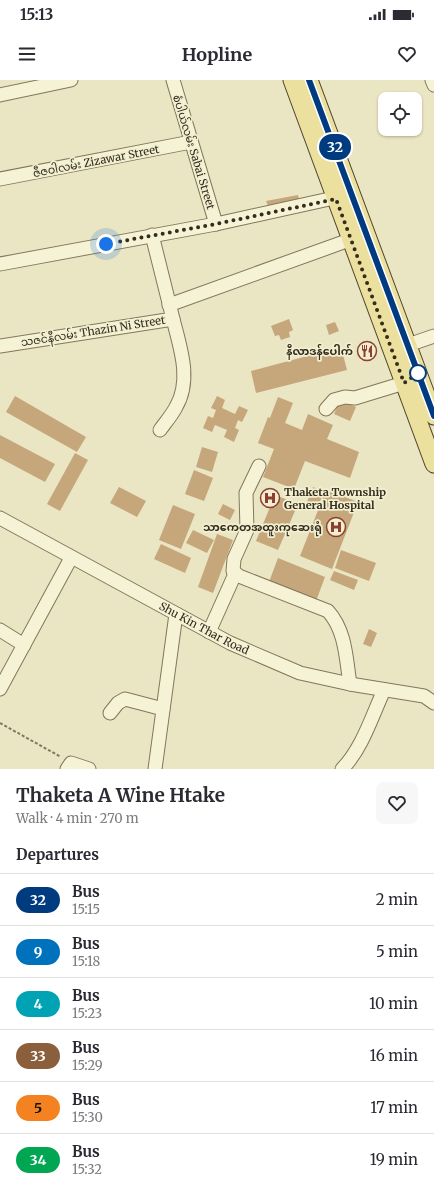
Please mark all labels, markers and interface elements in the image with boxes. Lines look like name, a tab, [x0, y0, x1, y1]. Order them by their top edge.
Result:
text: 15:13	[20, 5, 53, 24]
icon: menu	[16, 43, 38, 65]
text: Hopline	[182, 43, 252, 66]
icon: heart	[396, 43, 418, 65]
map controls	[378, 92, 422, 136]
button: locate	[378, 92, 422, 136]
street label: စံပါယ်လမ်း Sabai Street	[170, 93, 218, 212]
line badge: 32	[317, 134, 353, 160]
text: 32	[327, 138, 343, 156]
street label: ဇီဇဝါလမ်း Zizawar Street	[32, 142, 161, 180]
your location	[96, 234, 116, 254]
street label: သဇင်နီလမ်း Thazin Ni Street	[20, 313, 167, 351]
restaurant icon: နီလာဒန်ပေါက်	[356, 340, 378, 362]
place label: နီလာဒန်ပေါက်	[286, 344, 353, 360]
unlabelled marker	[409, 364, 427, 382]
place label: Thaketa Township General Hospital	[284, 485, 386, 512]
hospital icon: Thaketa Township General Hospital	[259, 487, 281, 509]
hospital icon: သာကေတအထူးကုဆေးရုံ	[325, 516, 347, 538]
place label: သာကေတအထူးကုဆေးရုံ	[203, 520, 322, 537]
street label: Shu Kin Thar Road	[157, 599, 251, 657]
button: heart	[376, 782, 418, 824]
text: Thaketa A Wine Htake	[16, 783, 225, 807]
text: Walk · 4 min · 270 m	[16, 810, 139, 827]
text: Departures	[16, 845, 99, 864]
text: Bus	[72, 882, 100, 901]
text: 2 min	[376, 890, 418, 909]
text: 32	[30, 891, 46, 909]
text: 15:15	[72, 901, 100, 918]
text: Bus	[72, 934, 100, 953]
text: 5 min	[376, 942, 418, 961]
text: 9	[34, 943, 42, 961]
text: 15:18	[72, 953, 100, 970]
text: Bus	[72, 986, 100, 1005]
text: 10 min	[369, 994, 418, 1013]
text: 4	[34, 995, 42, 1013]
text: 15:23	[72, 1005, 102, 1022]
text: Bus	[72, 1038, 100, 1057]
text: 16 min	[370, 1046, 418, 1065]
text: 33	[30, 1047, 46, 1065]
text: 15:29	[72, 1057, 103, 1074]
text: Bus	[72, 1090, 100, 1109]
text: 17 min	[370, 1098, 418, 1117]
text: 5	[34, 1099, 42, 1117]
text: 15:30	[72, 1109, 103, 1126]
text: Bus	[72, 1142, 100, 1161]
text: 19 min	[370, 1150, 418, 1169]
text: 34	[30, 1151, 46, 1169]
text: 15:32	[72, 1161, 102, 1178]

